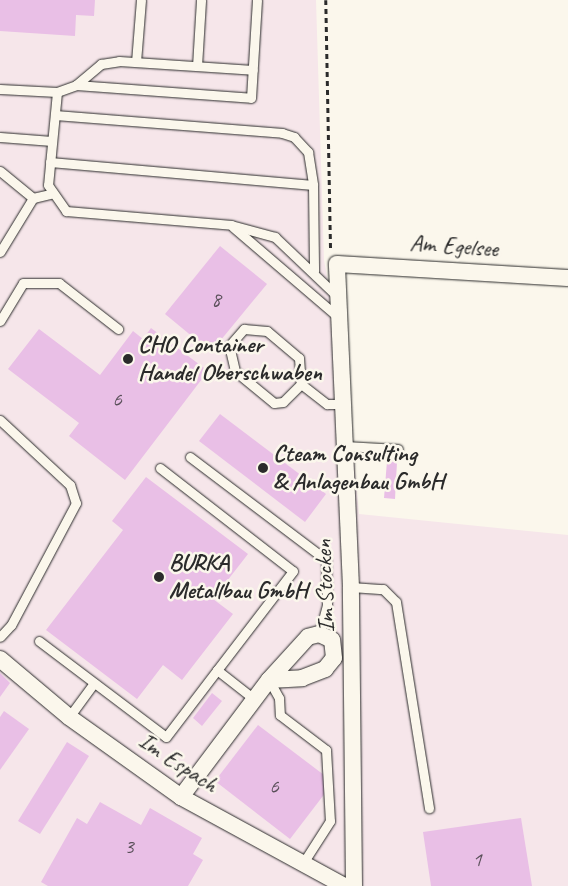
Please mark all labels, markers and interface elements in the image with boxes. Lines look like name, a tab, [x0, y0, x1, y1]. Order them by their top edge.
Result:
street label: Am Egelsee	[409, 229, 499, 263]
house number: 8	[211, 286, 221, 312]
place label: CHO Container Handel Oberschwaben	[138, 331, 321, 387]
marker: CHO Container Handel Oberschwaben	[122, 353, 134, 365]
house number: 6	[112, 386, 122, 412]
place label: Cteam Consulting & Anlagenbau GmbH	[273, 440, 444, 496]
marker: Cteam Consulting & Anlagenbau GmbH	[257, 462, 269, 474]
street label: Im Stocken	[309, 539, 341, 633]
place label: BURKA Metallbau GmbH	[169, 549, 306, 605]
marker: BURKA Metallbau GmbH	[153, 571, 165, 583]
street label: Im Espach	[133, 727, 223, 799]
house number: 6	[269, 773, 279, 799]
house number: 3	[124, 833, 134, 859]
house number: 1	[472, 846, 482, 872]

